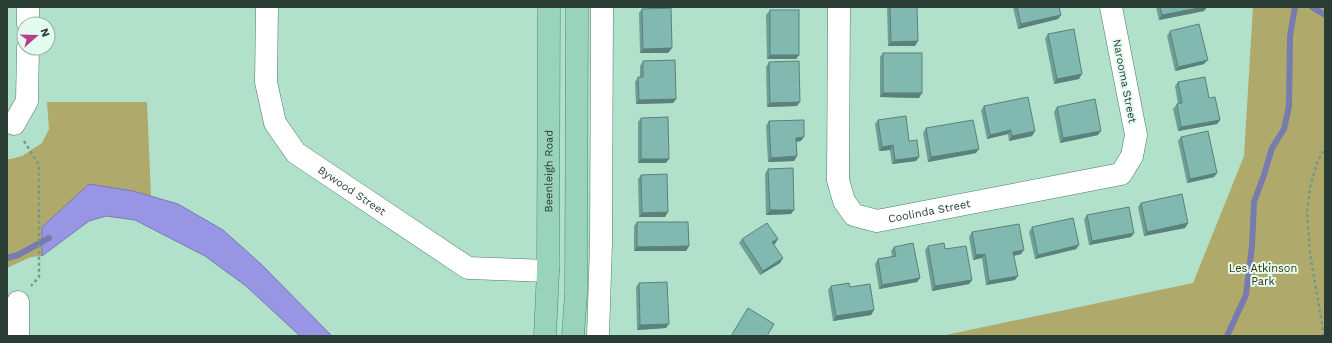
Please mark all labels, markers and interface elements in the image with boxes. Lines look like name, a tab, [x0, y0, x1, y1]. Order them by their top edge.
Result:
north arrow	[16, 16, 56, 56]
text: N	[37, 27, 52, 39]
street label: Narooma Street	[1110, 38, 1139, 124]
street label: Beenleigh Road	[542, 130, 556, 212]
street label: Bywood Street	[315, 164, 388, 218]
street label: Coolinda Street	[887, 197, 972, 226]
park label: Les Atkinson Park	[1229, 262, 1297, 288]

